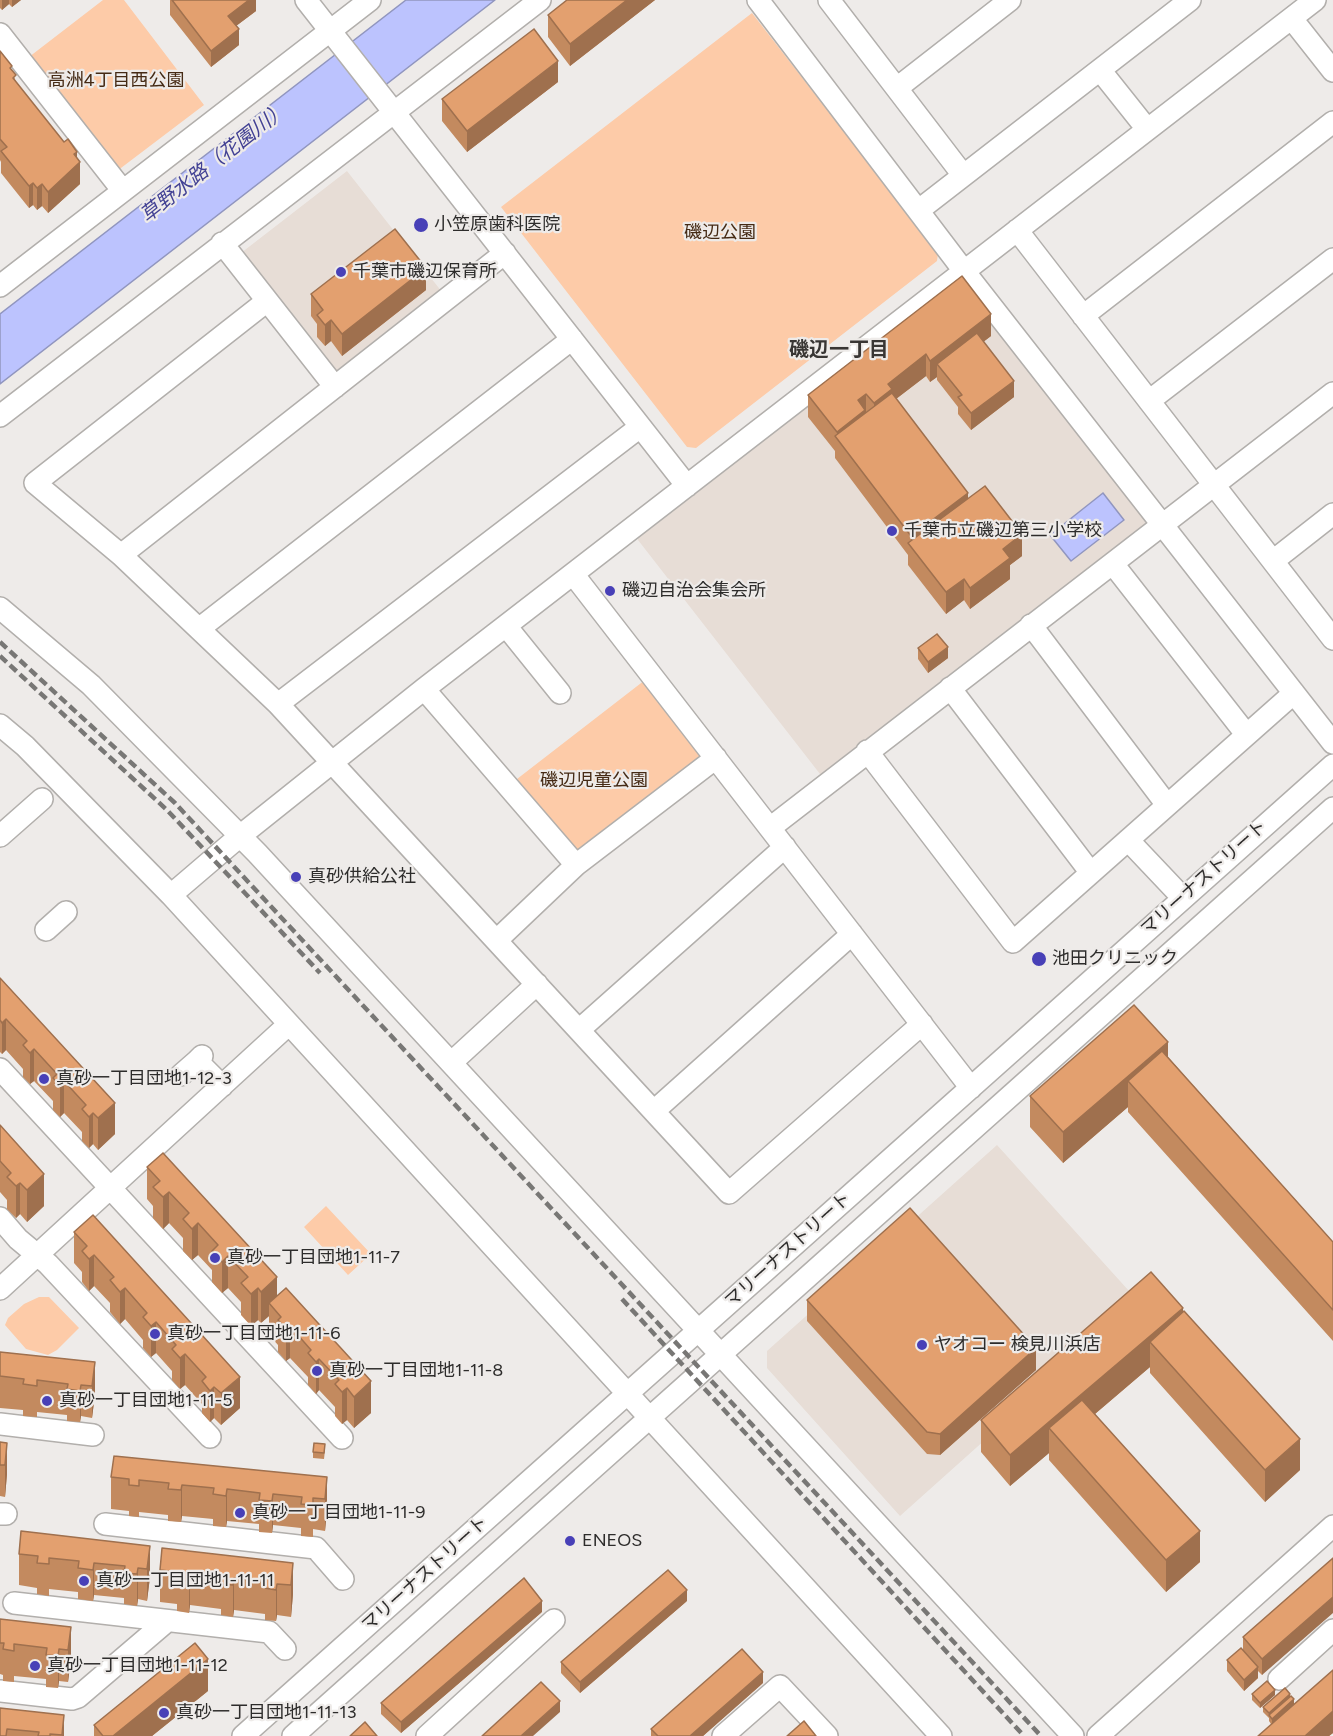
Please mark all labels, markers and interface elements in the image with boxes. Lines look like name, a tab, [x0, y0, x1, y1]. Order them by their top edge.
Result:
park label: 高洲4丁目西公園	[47, 70, 185, 92]
water label: 草野水路（花園川）	[136, 98, 292, 228]
place label: 小笠原歯科医院	[434, 214, 560, 236]
marker: 小笠原歯科医院	[412, 216, 430, 234]
park label: 磯辺公園	[684, 222, 756, 244]
place label: 千葉市磯辺保育所	[353, 261, 497, 283]
marker: 千葉市磯辺保育所	[334, 265, 348, 279]
district label: 磯辺一丁目	[789, 338, 889, 362]
place label: 千葉市立磯辺第三小学校	[904, 520, 1102, 542]
marker: 千葉市立磯辺第三小学校	[885, 524, 899, 538]
place label: 磯辺自治会集会所	[622, 580, 766, 602]
marker: 磯辺自治会集会所	[603, 584, 617, 598]
park label: 磯辺児童公園	[540, 770, 648, 792]
street label: マリーナストリート	[1137, 816, 1271, 940]
place label: 真砂供給公社	[308, 866, 416, 888]
marker: 真砂供給公社	[289, 870, 303, 884]
place label: 池田クリニック	[1052, 948, 1178, 970]
marker: 池田クリニック	[1030, 950, 1048, 968]
place label: 真砂一丁目団地1-12-3	[56, 1068, 232, 1090]
marker: 真砂一丁目団地1-12-3	[37, 1072, 51, 1086]
street label: マリーナストリート	[721, 1188, 855, 1312]
place label: 真砂一丁目団地1-11-7	[227, 1247, 400, 1269]
marker: 真砂一丁目団地1-11-7	[208, 1251, 222, 1265]
place label: 真砂一丁目団地1-11-6	[167, 1323, 341, 1345]
marker: 真砂一丁目団地1-11-6	[148, 1327, 162, 1341]
place label: ヤオコー 検見川浜店	[934, 1334, 1100, 1356]
marker: ヤオコー 検見川浜店	[915, 1338, 929, 1352]
place label: 真砂一丁目団地1-11-8	[329, 1360, 503, 1382]
marker: 真砂一丁目団地1-11-8	[310, 1364, 324, 1378]
place label: 真砂一丁目団地1-11-5	[59, 1390, 233, 1412]
marker: 真砂一丁目団地1-11-5	[40, 1394, 54, 1408]
place label: 真砂一丁目団地1-11-9	[252, 1502, 426, 1524]
marker: 真砂一丁目団地1-11-9	[233, 1506, 247, 1520]
street label: マリーナストリート	[358, 1512, 492, 1636]
place label: ENEOS	[582, 1530, 642, 1552]
marker: ENEOS	[563, 1534, 577, 1548]
place label: 真砂一丁目団地1-11-11	[96, 1570, 274, 1592]
marker: 真砂一丁目団地1-11-11	[77, 1574, 91, 1588]
place label: 真砂一丁目団地1-11-12	[47, 1655, 228, 1677]
marker: 真砂一丁目団地1-11-12	[28, 1659, 42, 1673]
place label: 真砂一丁目団地1-11-13	[176, 1702, 357, 1724]
marker: 真砂一丁目団地1-11-13	[157, 1706, 171, 1720]

